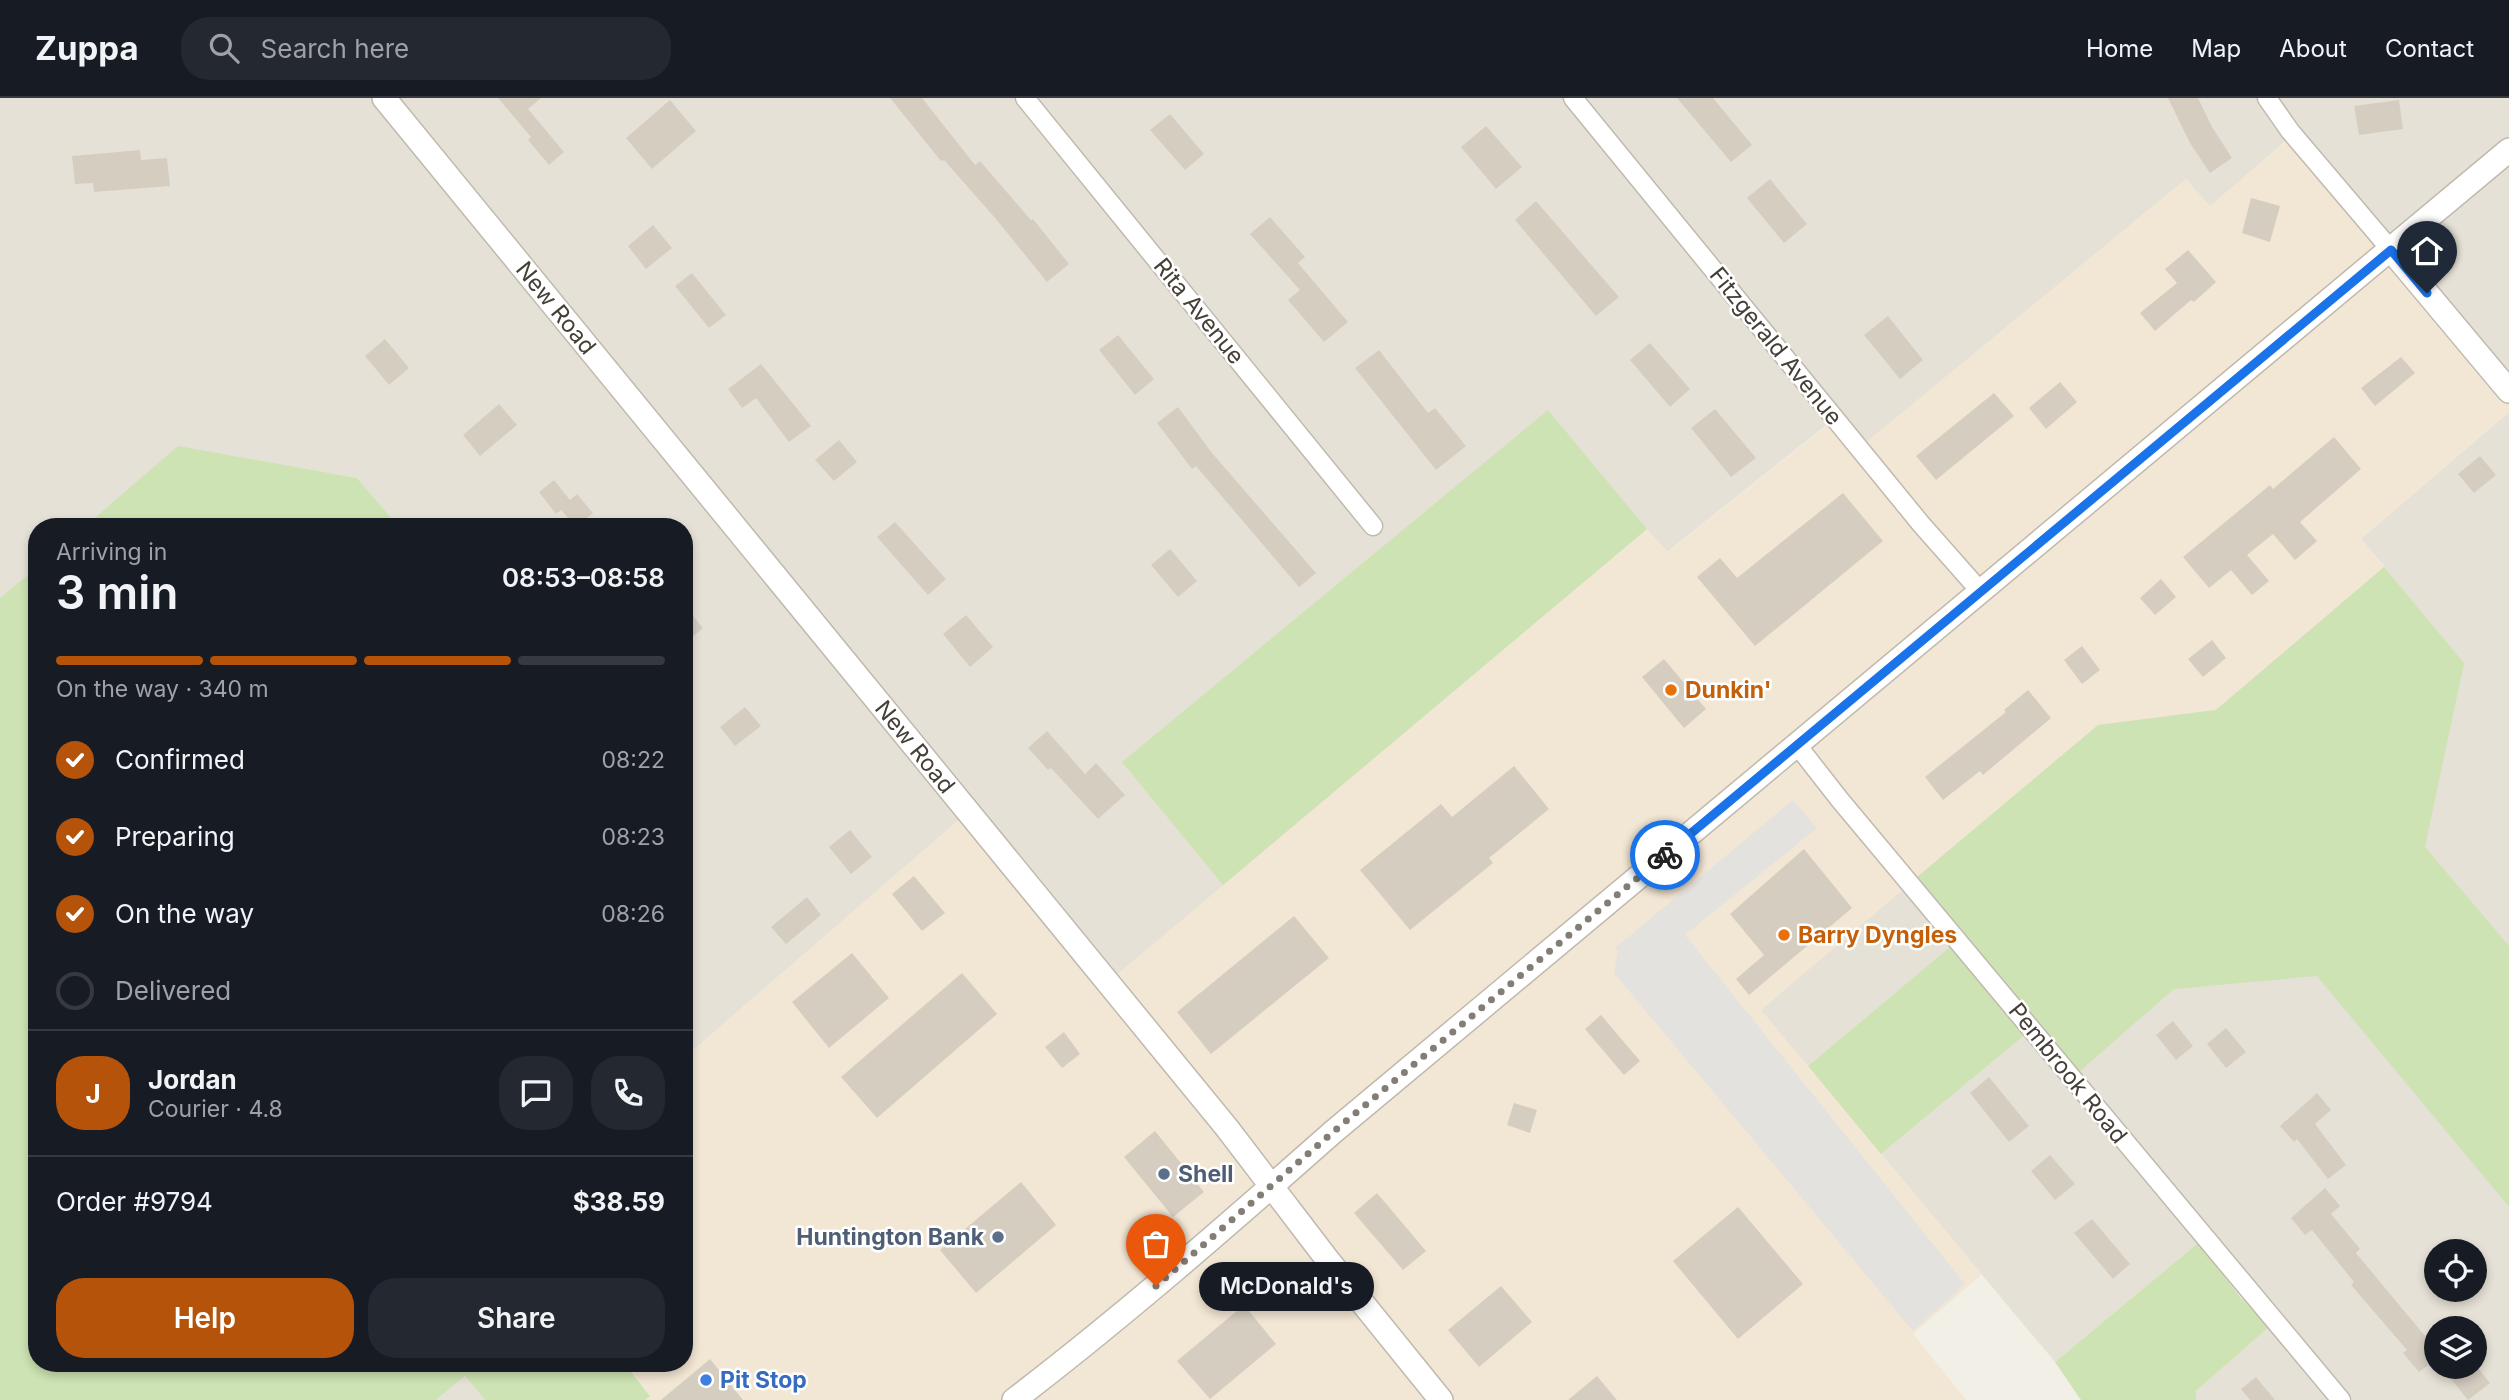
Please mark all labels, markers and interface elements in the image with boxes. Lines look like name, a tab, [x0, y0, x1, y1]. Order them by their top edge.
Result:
search box	[181, 17, 671, 80]
text: Zuppa	[35, 28, 139, 68]
icon: search	[205, 29, 243, 67]
text: Search here	[261, 33, 409, 64]
text: Home	[2086, 34, 2153, 63]
text: Map	[2191, 34, 2241, 63]
text: About	[2279, 34, 2347, 63]
text: Contact	[2385, 34, 2474, 63]
pin	[2397, 221, 2457, 293]
icon: home	[2408, 232, 2446, 270]
street label: Rita Avenue	[1148, 252, 1250, 370]
street label: New Road	[510, 256, 602, 360]
street label: Fitzgerald Avenue	[1704, 261, 1848, 431]
text: Arriving in	[56, 538, 167, 566]
text: 08:53–08:58	[502, 562, 665, 593]
text: 3 min	[56, 564, 178, 620]
text: On the way · 340 m	[56, 675, 269, 703]
place label: Dunkin'	[1685, 676, 1771, 704]
marker: Dunkin'	[1663, 682, 1679, 698]
street label: New Road	[869, 695, 961, 799]
icon: check	[56, 741, 94, 779]
text: Confirmed	[115, 744, 245, 775]
text: 08:22	[602, 746, 665, 774]
icon: check	[56, 818, 94, 856]
courier	[1630, 820, 1700, 890]
text: Preparing	[115, 821, 235, 852]
text: 08:23	[601, 823, 665, 851]
icon: bike	[1646, 836, 1684, 874]
icon: check	[56, 895, 94, 933]
text: On the way	[115, 898, 254, 929]
text: 08:26	[601, 900, 665, 928]
place label: Barry Dyngles	[1798, 921, 1957, 949]
marker: Barry Dyngles	[1776, 927, 1792, 943]
text: Delivered	[115, 975, 231, 1006]
street label: Pembrook Road	[2003, 997, 2133, 1149]
button: chat	[499, 1056, 573, 1130]
button: phone	[591, 1056, 665, 1130]
text: Jordan	[148, 1064, 237, 1095]
text: J	[85, 1078, 101, 1109]
text: Courier · 4.8	[148, 1095, 283, 1123]
place label: Shell	[1178, 1160, 1234, 1188]
marker: Shell	[1156, 1166, 1172, 1182]
text: Order #9794	[56, 1186, 213, 1217]
text: $38.59	[573, 1186, 665, 1217]
pin	[1126, 1214, 1186, 1286]
place label: Huntington Bank	[796, 1223, 985, 1251]
icon: bag	[1137, 1225, 1175, 1263]
marker: Huntington Bank	[990, 1229, 1006, 1245]
map controls	[2424, 1239, 2487, 1379]
button: locate	[2424, 1239, 2487, 1302]
callout: McDonald's	[1198, 1262, 1373, 1310]
text: McDonald's	[1220, 1272, 1353, 1300]
button: Help	[56, 1278, 354, 1358]
button: Share	[368, 1278, 665, 1358]
button: layers	[2424, 1316, 2487, 1379]
place label: Pit Stop	[720, 1366, 807, 1394]
marker: Pit Stop	[698, 1372, 714, 1388]

